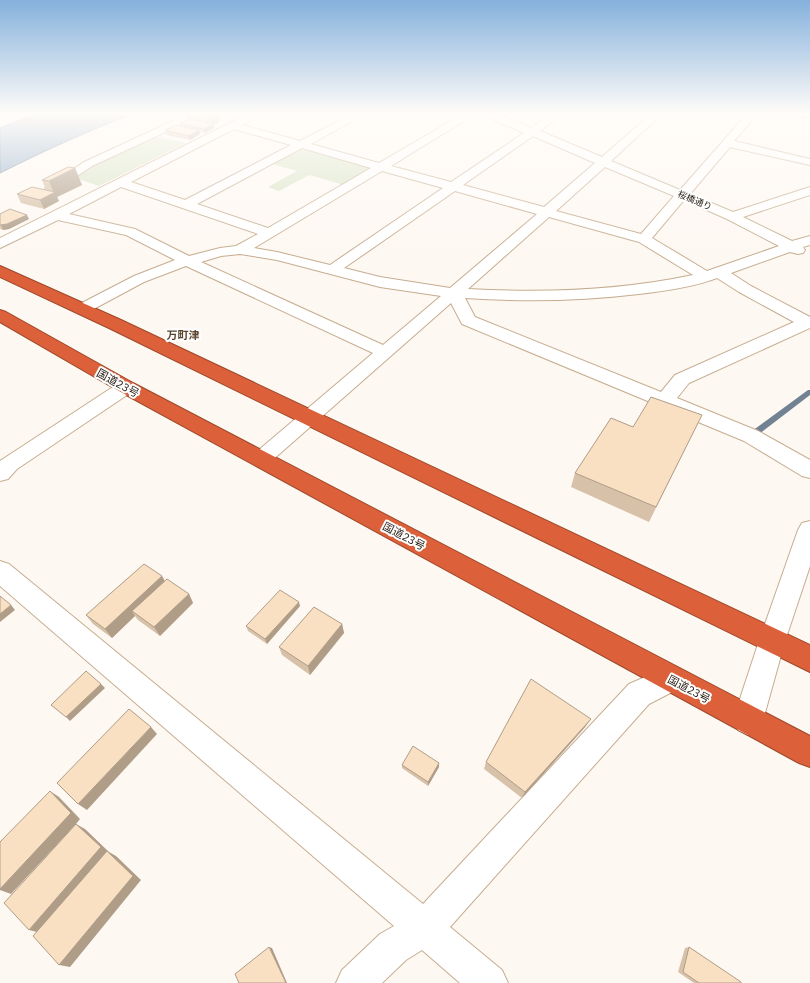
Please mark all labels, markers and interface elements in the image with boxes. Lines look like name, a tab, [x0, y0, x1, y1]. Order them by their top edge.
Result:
street label: 桜橋通り	[676, 188, 714, 212]
district label: 万町津	[167, 328, 200, 342]
street label: 国道23号	[94, 366, 142, 400]
street label: 国道23号	[380, 519, 428, 553]
street label: 国道23号	[665, 672, 713, 706]

